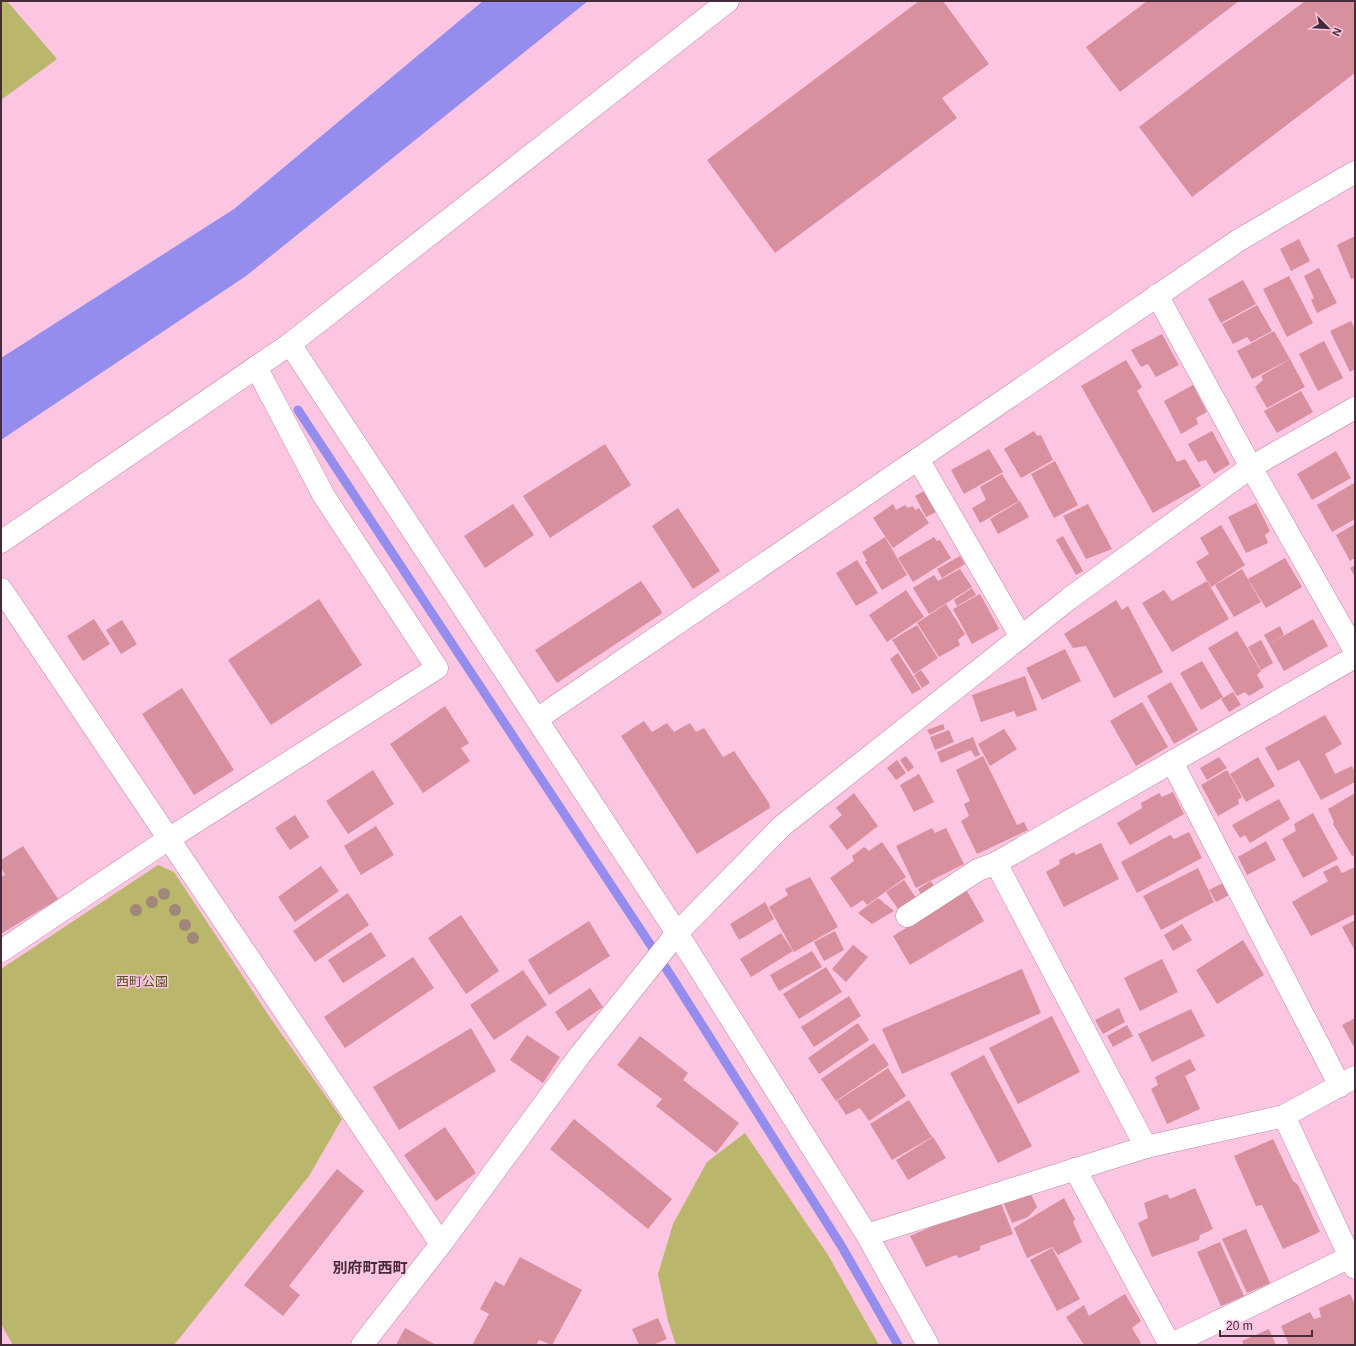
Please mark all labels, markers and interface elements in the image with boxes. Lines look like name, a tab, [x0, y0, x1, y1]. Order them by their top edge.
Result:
north arrow	[1308, 8, 1348, 48]
text: N	[1330, 26, 1344, 38]
park label: 西町公園	[116, 974, 168, 989]
district label: 別府町西町	[332, 1259, 408, 1276]
scale bar	[1220, 1312, 1312, 1338]
text: 20 m	[1226, 1319, 1253, 1333]

